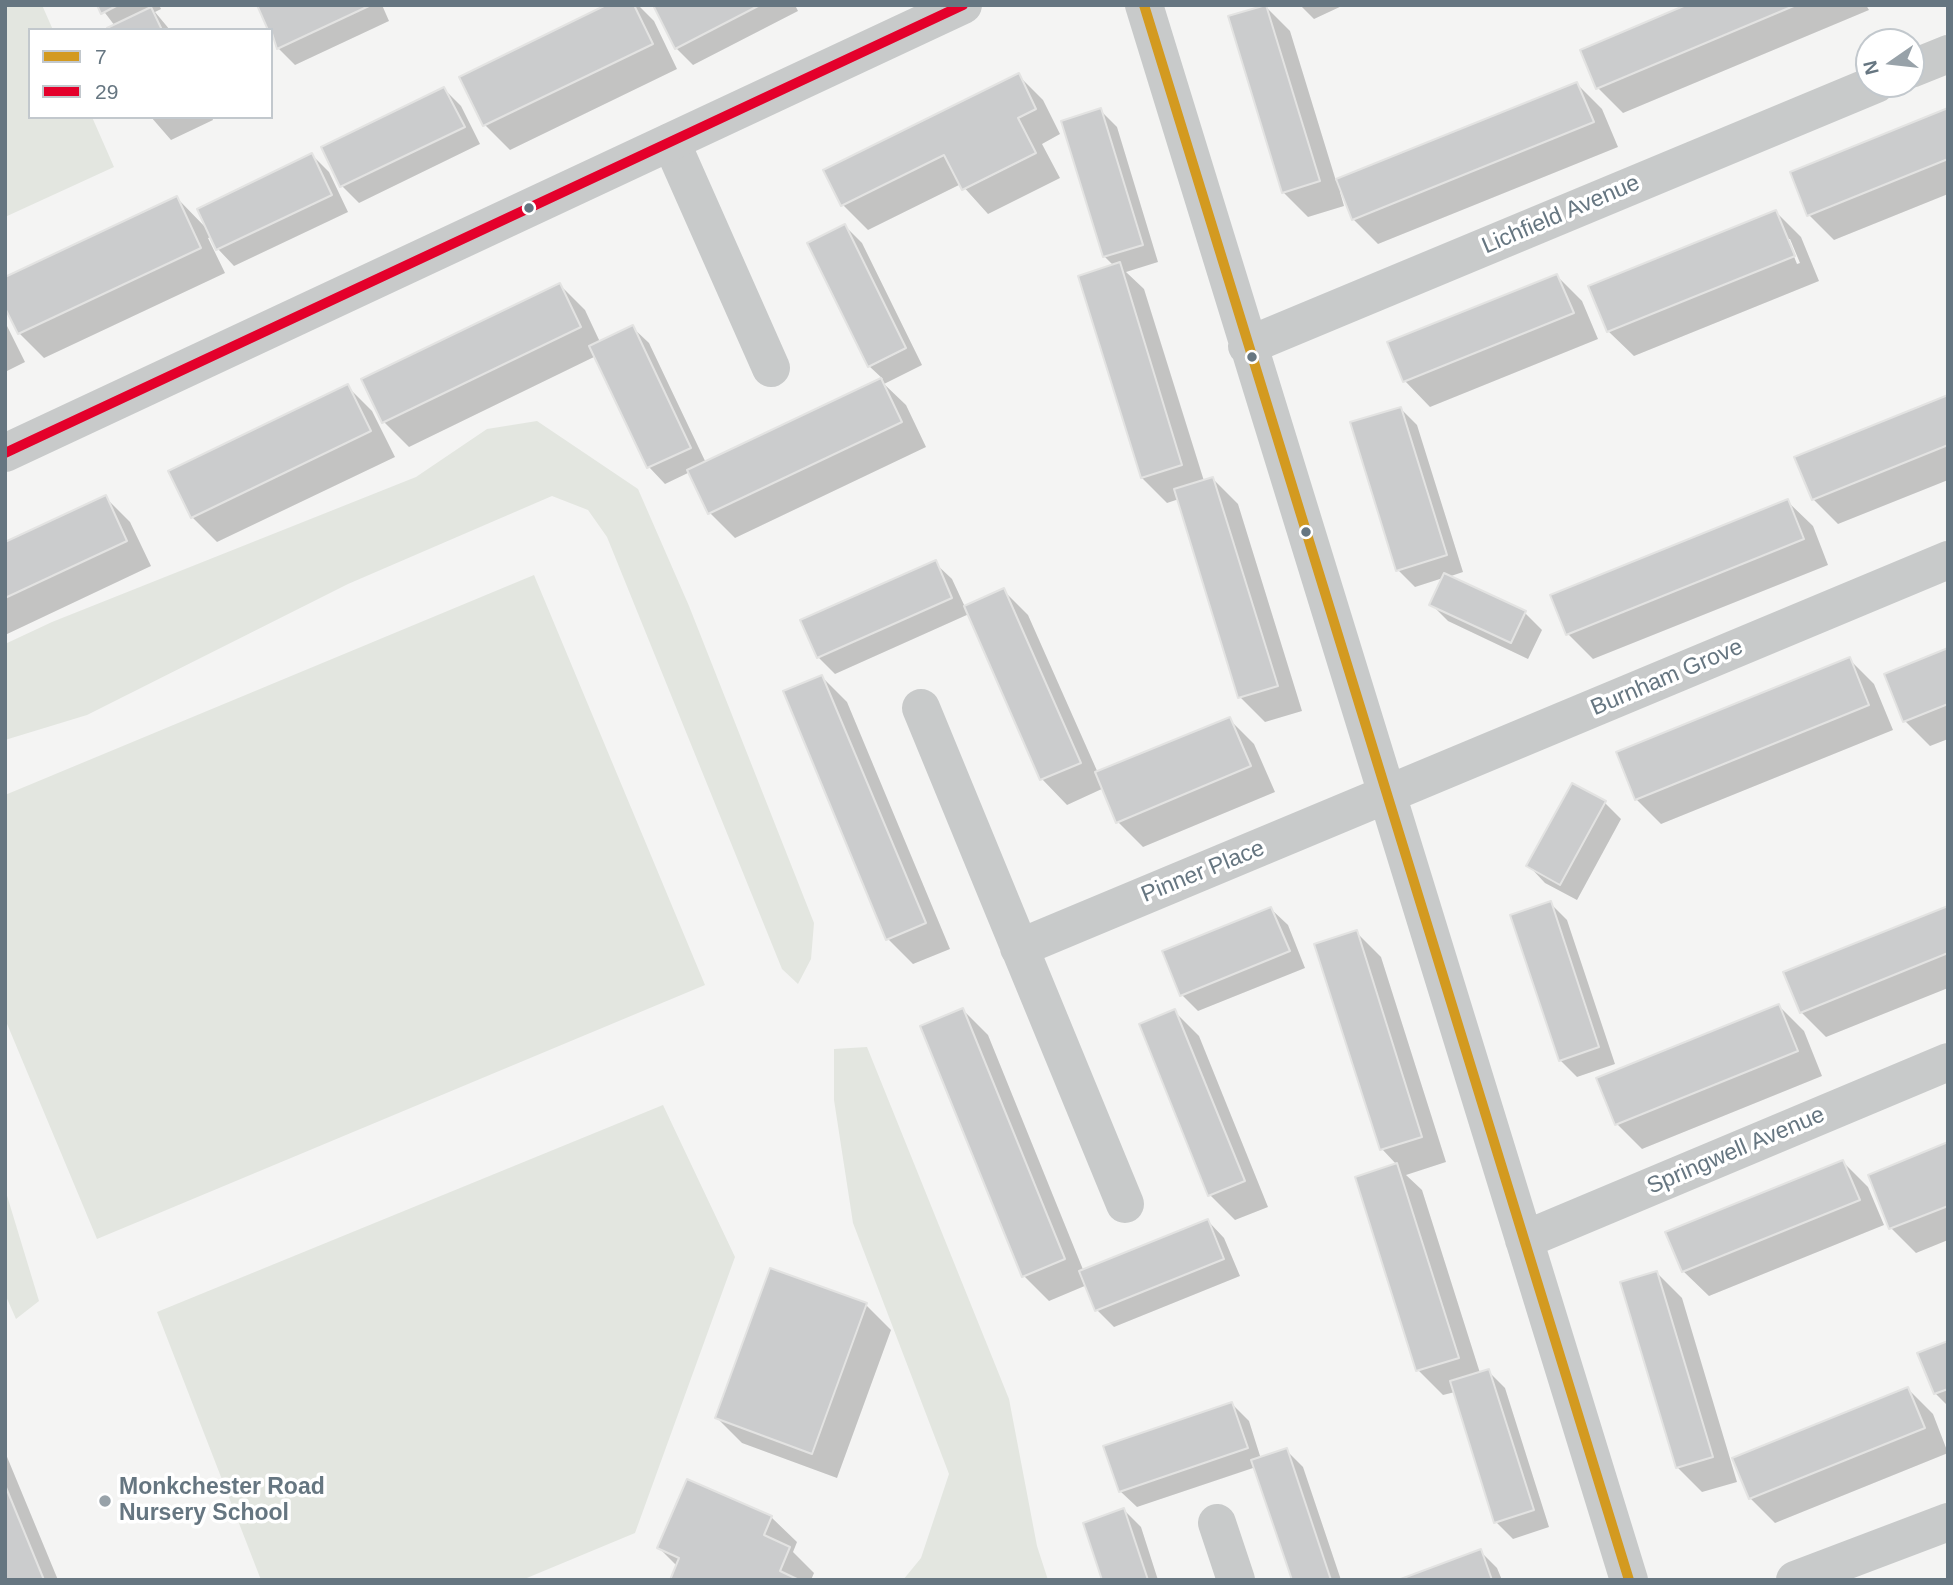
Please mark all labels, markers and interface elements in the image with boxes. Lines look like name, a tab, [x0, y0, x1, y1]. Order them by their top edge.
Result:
legend	[28, 28, 273, 119]
north arrow	[1855, 28, 1925, 98]
text: 7	[95, 45, 107, 68]
text: N	[1859, 59, 1883, 77]
text: 29	[95, 80, 118, 103]
street label: Lichfield Avenue	[1478, 169, 1644, 261]
unlabelled marker	[522, 201, 536, 215]
unlabelled marker	[1245, 350, 1259, 364]
unlabelled marker	[1299, 525, 1313, 539]
street label: Burnham Grove	[1587, 634, 1747, 722]
street label: Pinner Place	[1137, 835, 1269, 909]
street label: Springwell Avenue	[1643, 1101, 1829, 1201]
place label: Monkchester Road Nursery School	[119, 1474, 325, 1528]
marker: Monkchester Road Nursery School	[97, 1493, 113, 1509]

